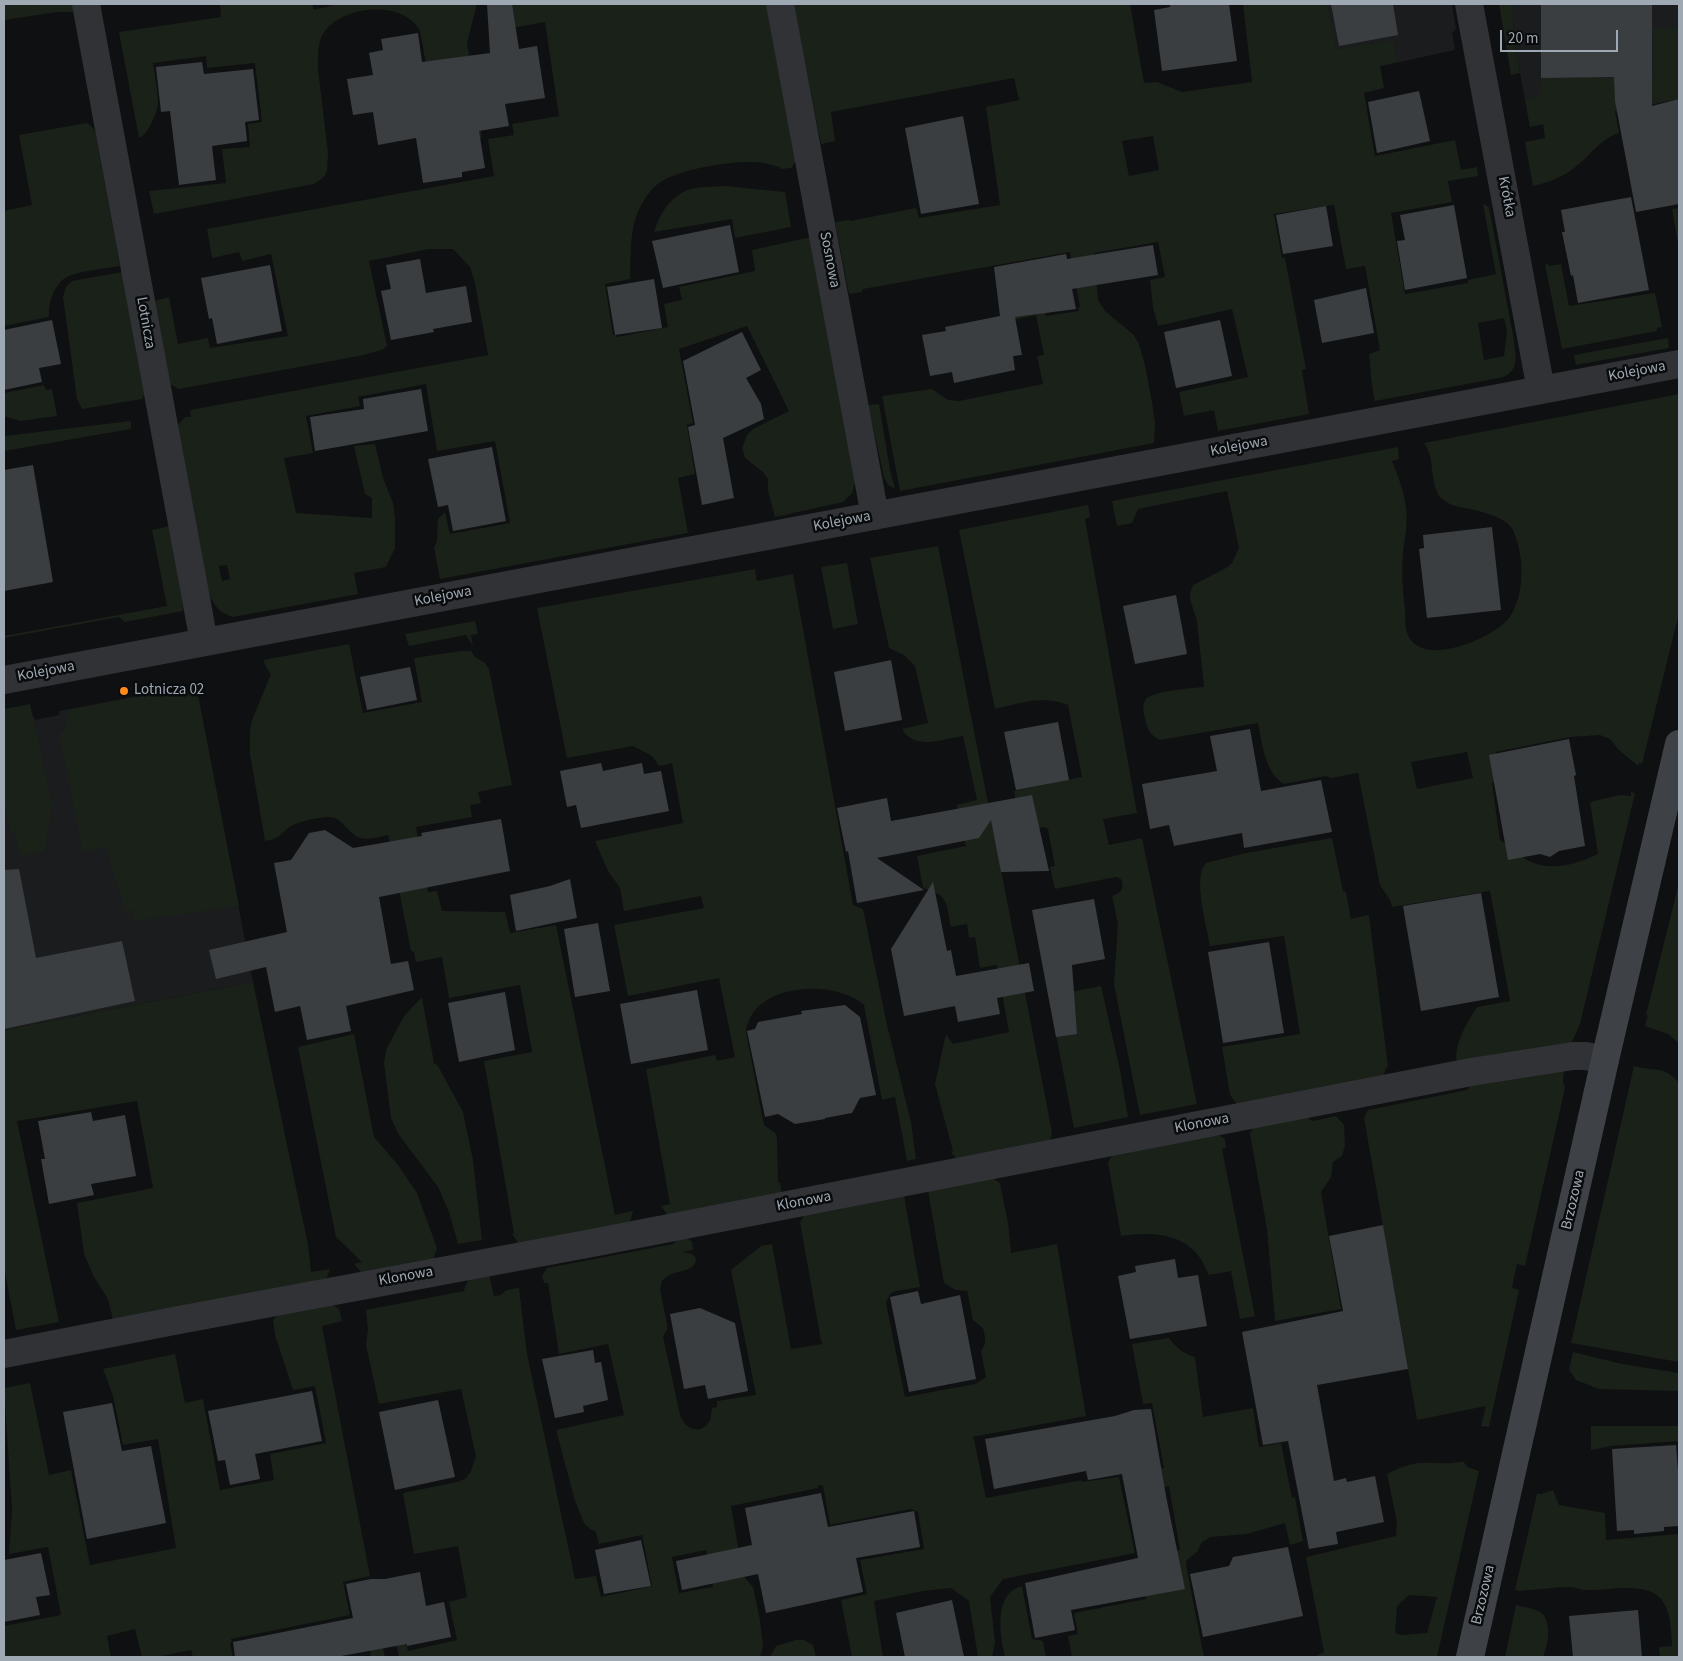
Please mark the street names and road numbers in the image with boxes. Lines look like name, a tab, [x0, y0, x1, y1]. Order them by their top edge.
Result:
street label: Krótka	[1493, 175, 1519, 219]
street label: Sosnowa	[815, 230, 843, 290]
street label: Lotnicza	[132, 296, 158, 350]
street label: Kolejowa	[1607, 358, 1667, 386]
street label: Kolejowa	[1209, 433, 1269, 461]
street label: Kolejowa	[812, 508, 872, 536]
street label: Kolejowa	[413, 583, 473, 611]
street label: Kolejowa	[16, 658, 76, 686]
street label: Klonowa	[1173, 1110, 1231, 1138]
street label: Brzozowa	[1558, 1168, 1590, 1232]
street label: Klonowa	[775, 1188, 833, 1216]
street label: Klonowa	[377, 1263, 435, 1291]
street label: Brzozowa	[1468, 1563, 1500, 1627]

